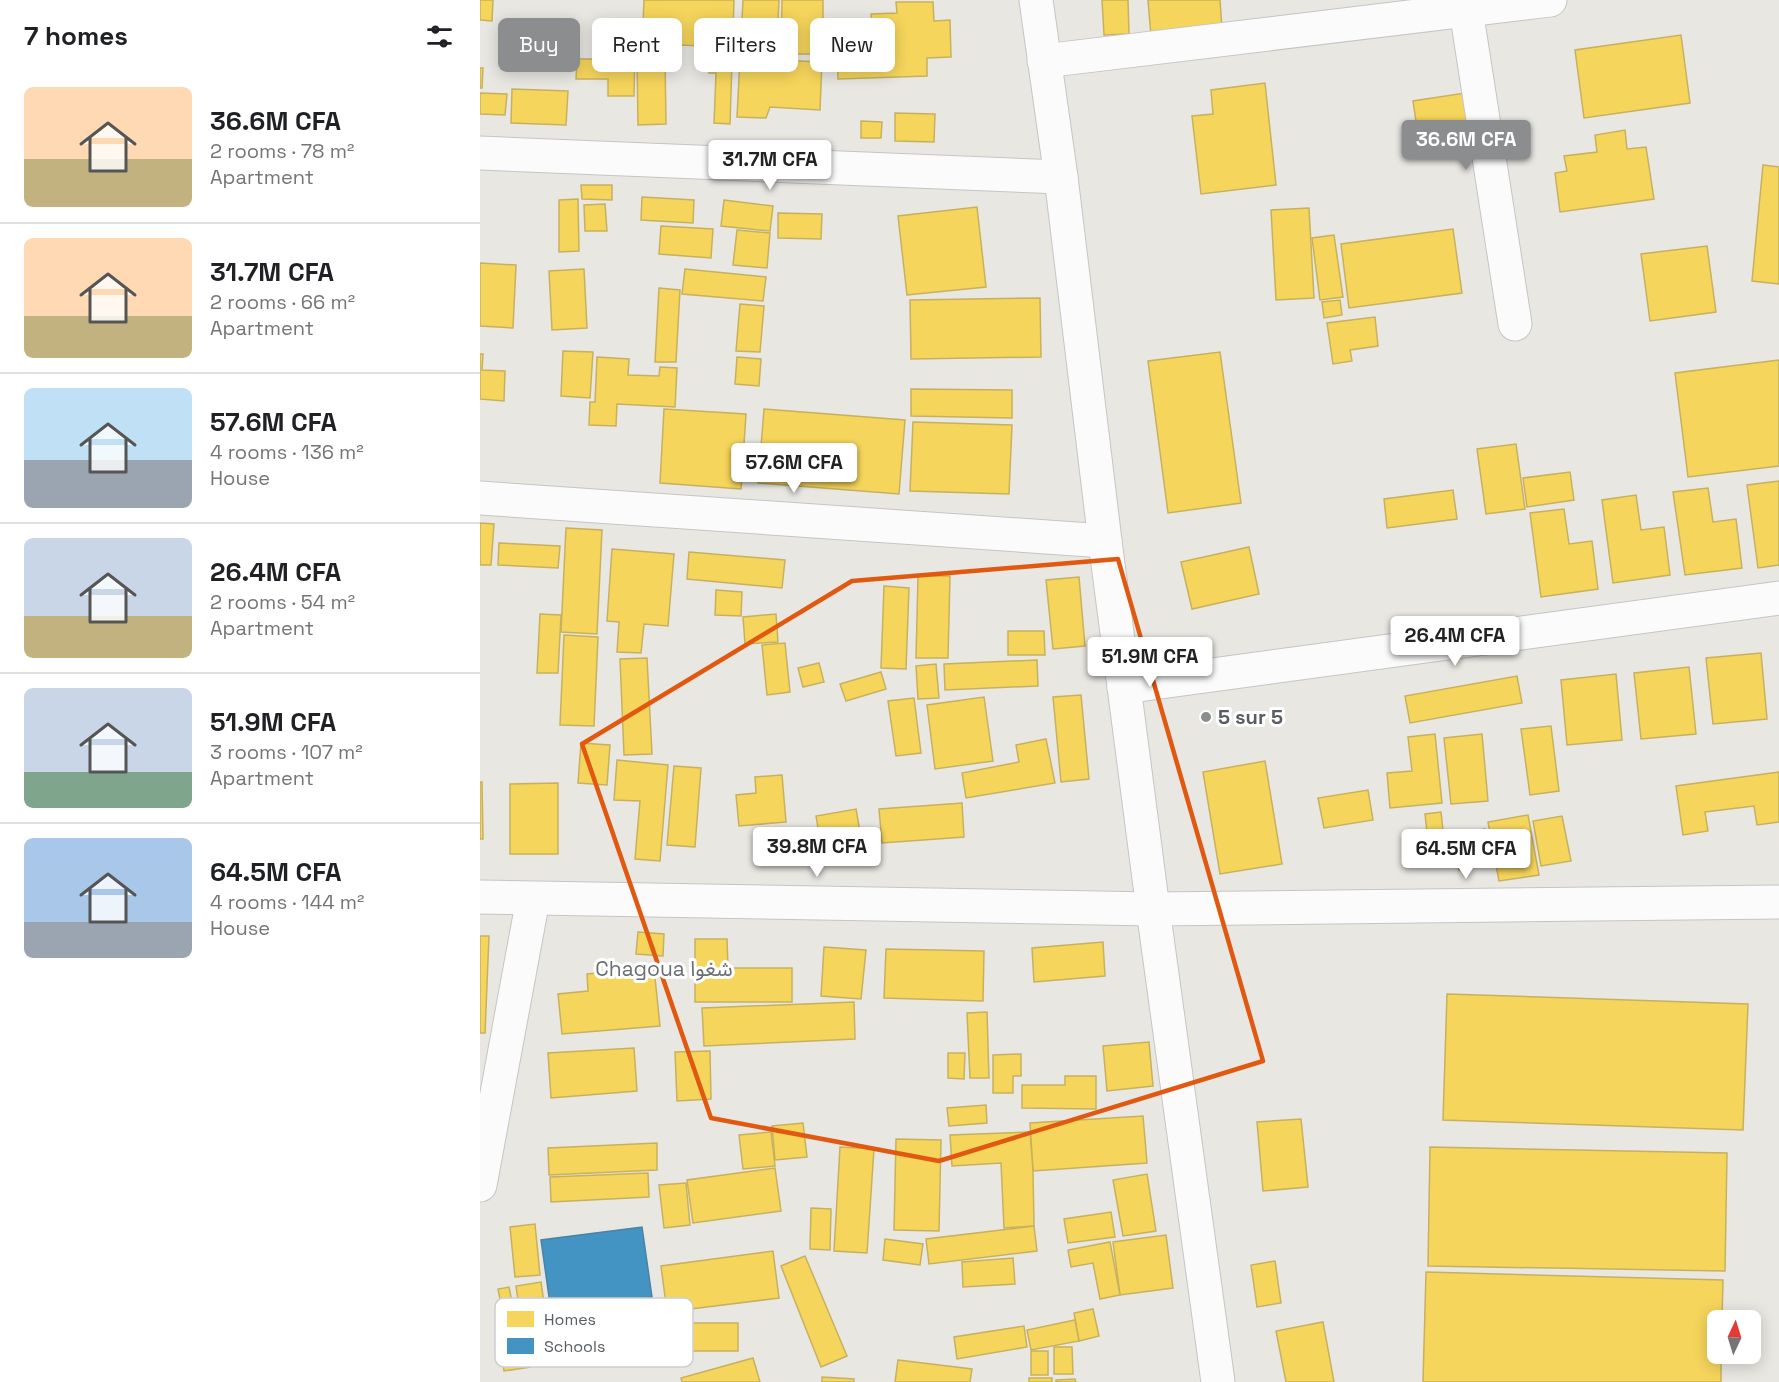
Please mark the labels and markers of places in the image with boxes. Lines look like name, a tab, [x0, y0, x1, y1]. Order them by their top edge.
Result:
pin: 36.6M CFA	[1397, 120, 1535, 171]
pin: 31.7M CFA	[701, 140, 839, 191]
pin: 57.6M CFA	[725, 443, 863, 494]
pin: 26.4M CFA	[1386, 616, 1524, 667]
pin: 51.9M CFA	[1081, 637, 1219, 688]
place label: 5 sur 5	[1218, 704, 1283, 730]
marker: 5 sur 5	[1199, 710, 1213, 724]
pin: 39.8M CFA	[748, 827, 886, 878]
pin: 64.5M CFA	[1397, 829, 1535, 880]

